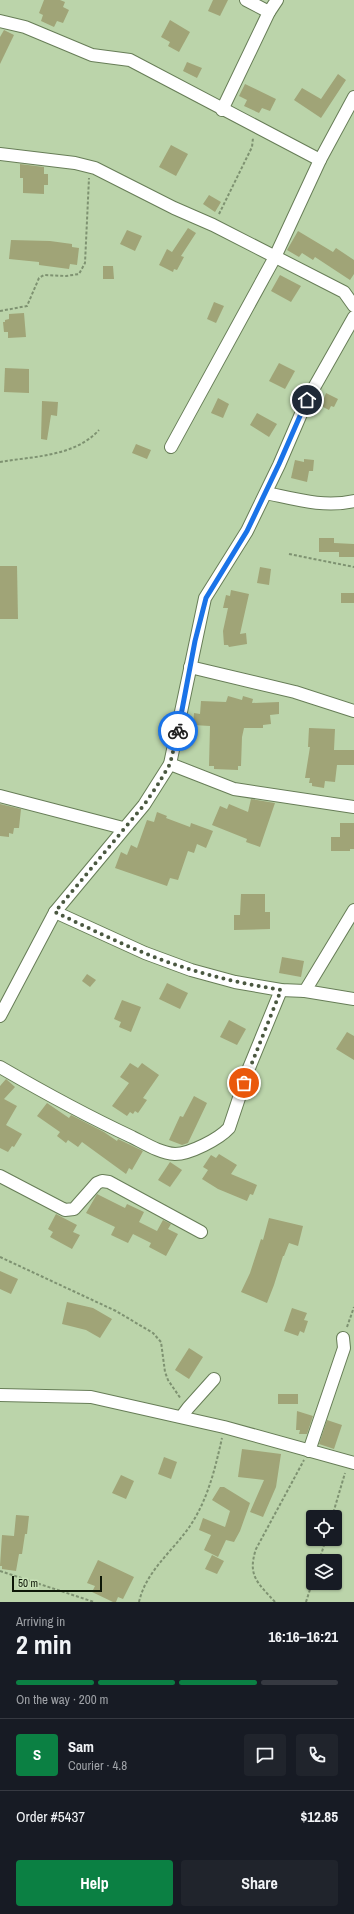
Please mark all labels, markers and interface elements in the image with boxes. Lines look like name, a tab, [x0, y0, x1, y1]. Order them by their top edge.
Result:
pin	[290, 383, 324, 417]
icon: home	[296, 389, 318, 411]
courier	[158, 711, 198, 751]
icon: bike	[167, 720, 189, 742]
pin	[227, 1066, 261, 1100]
icon: bag	[233, 1072, 255, 1094]
map controls	[306, 1510, 342, 1590]
button: locate	[306, 1510, 342, 1546]
button: layers	[306, 1554, 342, 1590]
scale bar	[12, 1574, 102, 1593]
text: 50 m	[18, 1576, 38, 1590]
text: Arriving in	[16, 1613, 65, 1630]
text: 16:16–16:21	[268, 1626, 338, 1647]
text: 2 min	[16, 1627, 72, 1662]
text: On the way · 200 m	[16, 1691, 108, 1708]
button: chat	[244, 1734, 286, 1776]
button: phone	[296, 1734, 338, 1776]
text: Sam	[68, 1736, 94, 1757]
text: S	[33, 1744, 41, 1765]
text: Courier · 4.8	[68, 1757, 127, 1774]
text: Order #5437	[16, 1806, 85, 1827]
text: $12.85	[300, 1806, 338, 1827]
button: Help	[16, 1860, 173, 1906]
button: Share	[181, 1860, 338, 1906]

